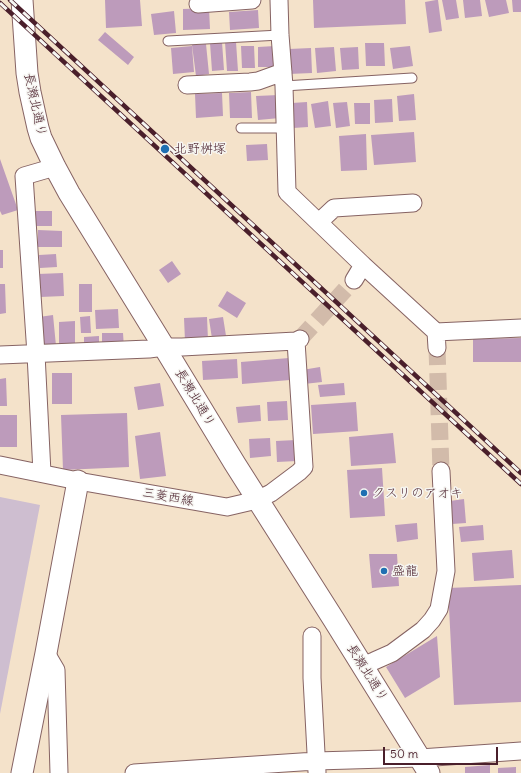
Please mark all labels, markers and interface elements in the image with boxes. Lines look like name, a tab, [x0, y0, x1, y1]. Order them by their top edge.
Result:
street label: 長瀬北通り	[21, 72, 49, 138]
place label: 北野桝塚	[174, 141, 226, 157]
marker: 北野桝塚	[159, 143, 171, 155]
street label: 長瀬北通り	[172, 366, 218, 430]
street label: 三菱西線	[141, 485, 195, 509]
place label: クスリのアオキ	[372, 485, 463, 501]
marker: クスリのアオキ	[359, 488, 369, 498]
place label: 盛龍	[392, 563, 418, 579]
marker: 盛龍	[379, 566, 389, 576]
street label: 長瀬北通り	[343, 641, 391, 705]
scale bar	[385, 739, 500, 765]
text: 50 m	[390, 746, 418, 761]

